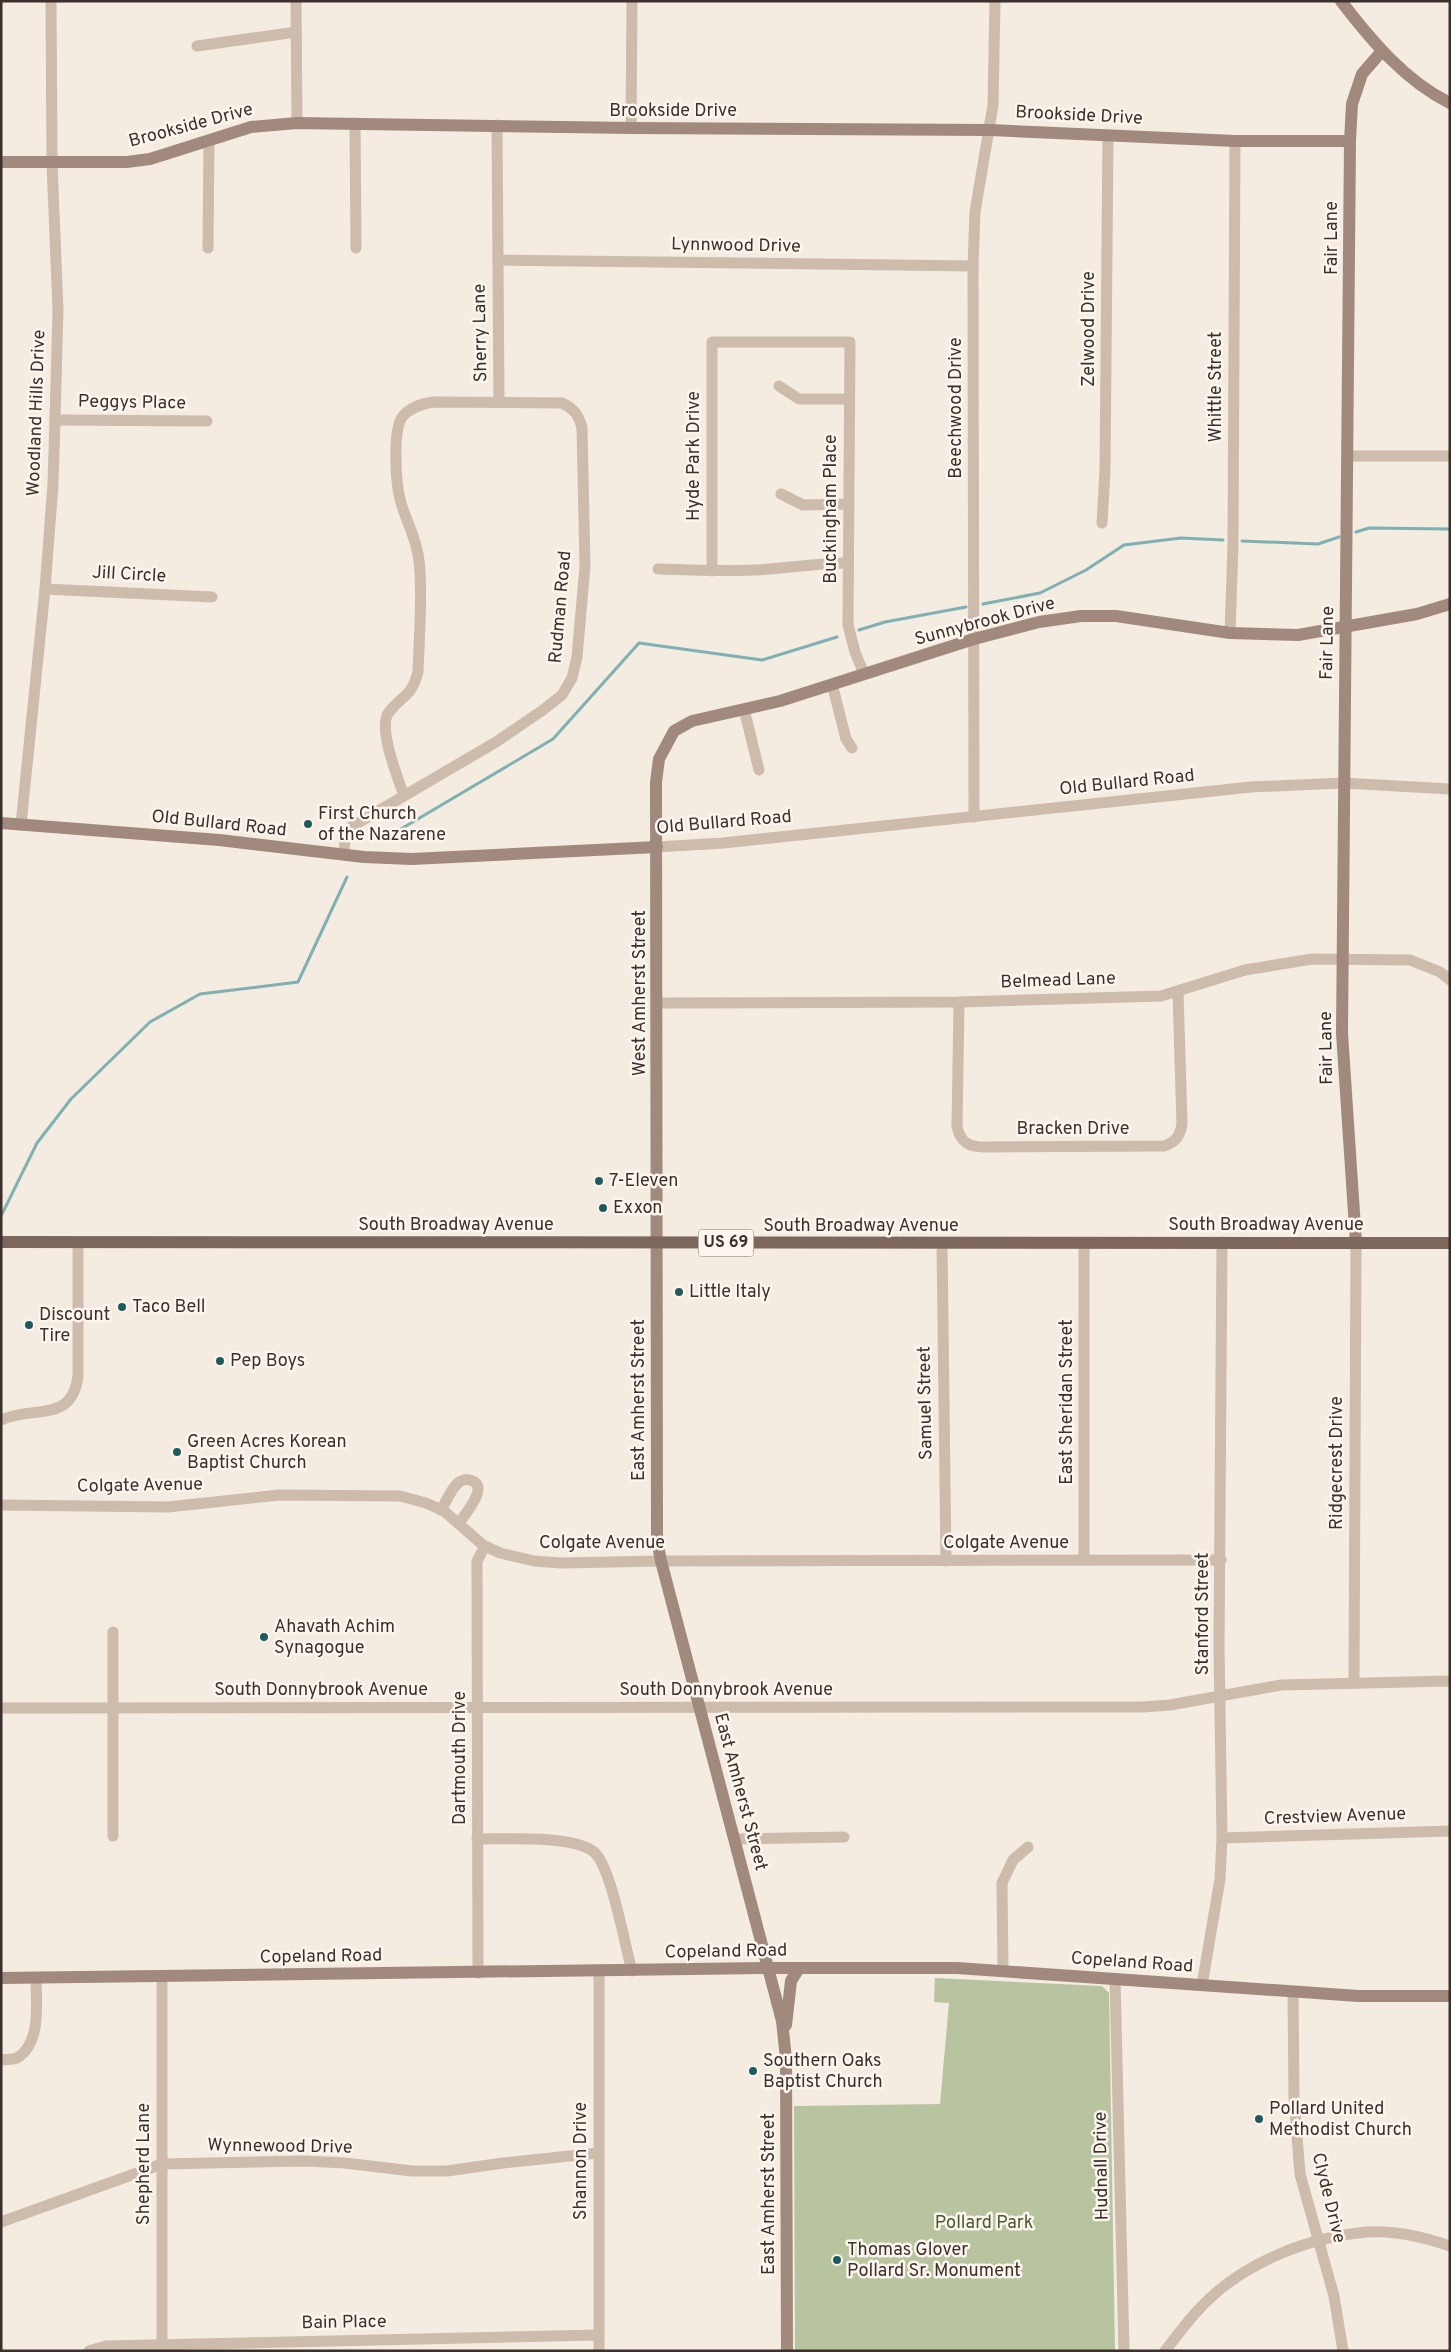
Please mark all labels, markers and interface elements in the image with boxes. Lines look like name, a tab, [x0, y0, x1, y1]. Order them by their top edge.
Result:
street label: Brookside Drive	[126, 98, 256, 154]
street label: Brookside Drive	[609, 100, 737, 123]
street label: Brookside Drive	[1015, 101, 1143, 131]
street label: Fair Lane	[1321, 201, 1344, 275]
street label: Lynnwood Drive	[671, 233, 801, 259]
street label: Zelwood Drive	[1078, 271, 1101, 387]
street label: Sherry Lane	[469, 283, 493, 383]
street label: Woodland Hills Drive	[23, 329, 51, 497]
street label: Whittle Street	[1205, 332, 1228, 443]
street label: Beechwood Drive	[945, 337, 968, 479]
street label: Peggys Place	[78, 391, 186, 415]
street label: Hyde Park Drive	[683, 391, 706, 521]
street label: Buckingham Place	[820, 434, 843, 584]
street label: Rudman Road	[545, 550, 577, 664]
street label: Jill Circle	[91, 562, 167, 588]
street label: Sunnybrook Drive	[912, 592, 1058, 652]
street label: Fair Lane	[1316, 606, 1340, 680]
street label: Old Bullard Road	[1058, 764, 1196, 802]
place label: First Church of the Nazarene	[318, 803, 446, 847]
street label: Old Bullard Road	[150, 805, 288, 843]
street label: Old Bullard Road	[655, 806, 793, 840]
marker: First Church of the Nazarene	[302, 818, 314, 830]
street label: West Amherst Street	[629, 910, 652, 1076]
street label: Belmead Lane	[1000, 967, 1116, 995]
street label: Fair Lane	[1315, 1011, 1339, 1085]
street label: Bracken Drive	[1016, 1118, 1130, 1141]
place label: 7-Eleven	[609, 1170, 678, 1193]
marker: 7-Eleven	[593, 1175, 605, 1187]
place label: Exxon	[613, 1197, 662, 1220]
marker: Exxon	[597, 1202, 609, 1214]
street label: South Broadway Avenue	[358, 1214, 554, 1237]
street label: South Broadway Avenue	[1168, 1214, 1364, 1237]
street label: South Broadway Avenue	[763, 1215, 959, 1238]
road number: US 69	[698, 1230, 754, 1256]
place label: Little Italy	[689, 1281, 771, 1304]
marker: Little Italy	[673, 1286, 685, 1298]
place label: Taco Bell	[132, 1296, 206, 1319]
marker: Taco Bell	[116, 1301, 128, 1313]
place label: Discount Tire	[39, 1304, 110, 1348]
marker: Discount Tire	[23, 1319, 35, 1331]
street label: East Amherst Street	[628, 1319, 651, 1481]
street label: East Sheridan Street	[1056, 1319, 1079, 1485]
street label: Samuel Street	[914, 1346, 938, 1460]
place label: Pep Boys	[230, 1350, 305, 1373]
marker: Pep Boys	[214, 1355, 226, 1367]
street label: Ridgecrest Drive	[1326, 1396, 1349, 1530]
place label: Green Acres Korean Baptist Church	[187, 1431, 347, 1475]
marker: Green Acres Korean Baptist Church	[171, 1446, 183, 1458]
street label: Colgate Avenue	[77, 1473, 203, 1499]
street label: Colgate Avenue	[539, 1532, 665, 1555]
street label: Colgate Avenue	[943, 1532, 1069, 1555]
street label: Stanford Street	[1192, 1552, 1215, 1676]
place label: Ahavath Achim Synagogue	[274, 1616, 395, 1660]
marker: Ahavath Achim Synagogue	[258, 1631, 270, 1643]
street label: South Donnybrook Avenue	[214, 1679, 428, 1702]
street label: South Donnybrook Avenue	[619, 1679, 833, 1702]
street label: Dartmouth Drive	[449, 1691, 472, 1825]
street label: East Amherst Street	[708, 1711, 772, 1873]
street label: Crestview Avenue	[1263, 1803, 1407, 1831]
street label: Copeland Road	[664, 1939, 788, 1965]
street label: Copeland Road	[259, 1944, 383, 1970]
street label: Copeland Road	[1070, 1947, 1194, 1979]
place label: Southern Oaks Baptist Church	[763, 2050, 883, 2094]
marker: Southern Oaks Baptist Church	[747, 2065, 759, 2077]
place label: Pollard United Methodist Church	[1269, 2098, 1412, 2142]
street label: Shannon Drive	[570, 2102, 593, 2220]
street label: Shepherd Lane	[133, 2103, 156, 2225]
street label: Hudnall Drive	[1090, 2111, 1114, 2221]
street label: East Amherst Street	[758, 2113, 781, 2275]
marker: Pollard United Methodist Church	[1253, 2113, 1265, 2125]
street label: Wynnewood Drive	[207, 2134, 353, 2160]
street label: Clyde Drive	[1306, 2150, 1350, 2246]
park label: Pollard Park	[935, 2212, 1033, 2235]
place label: Thomas Glover Pollard Sr. Monument	[847, 2239, 1021, 2283]
marker: Thomas Glover Pollard Sr. Monument	[831, 2254, 843, 2266]
street label: Bain Place	[301, 2311, 387, 2335]

